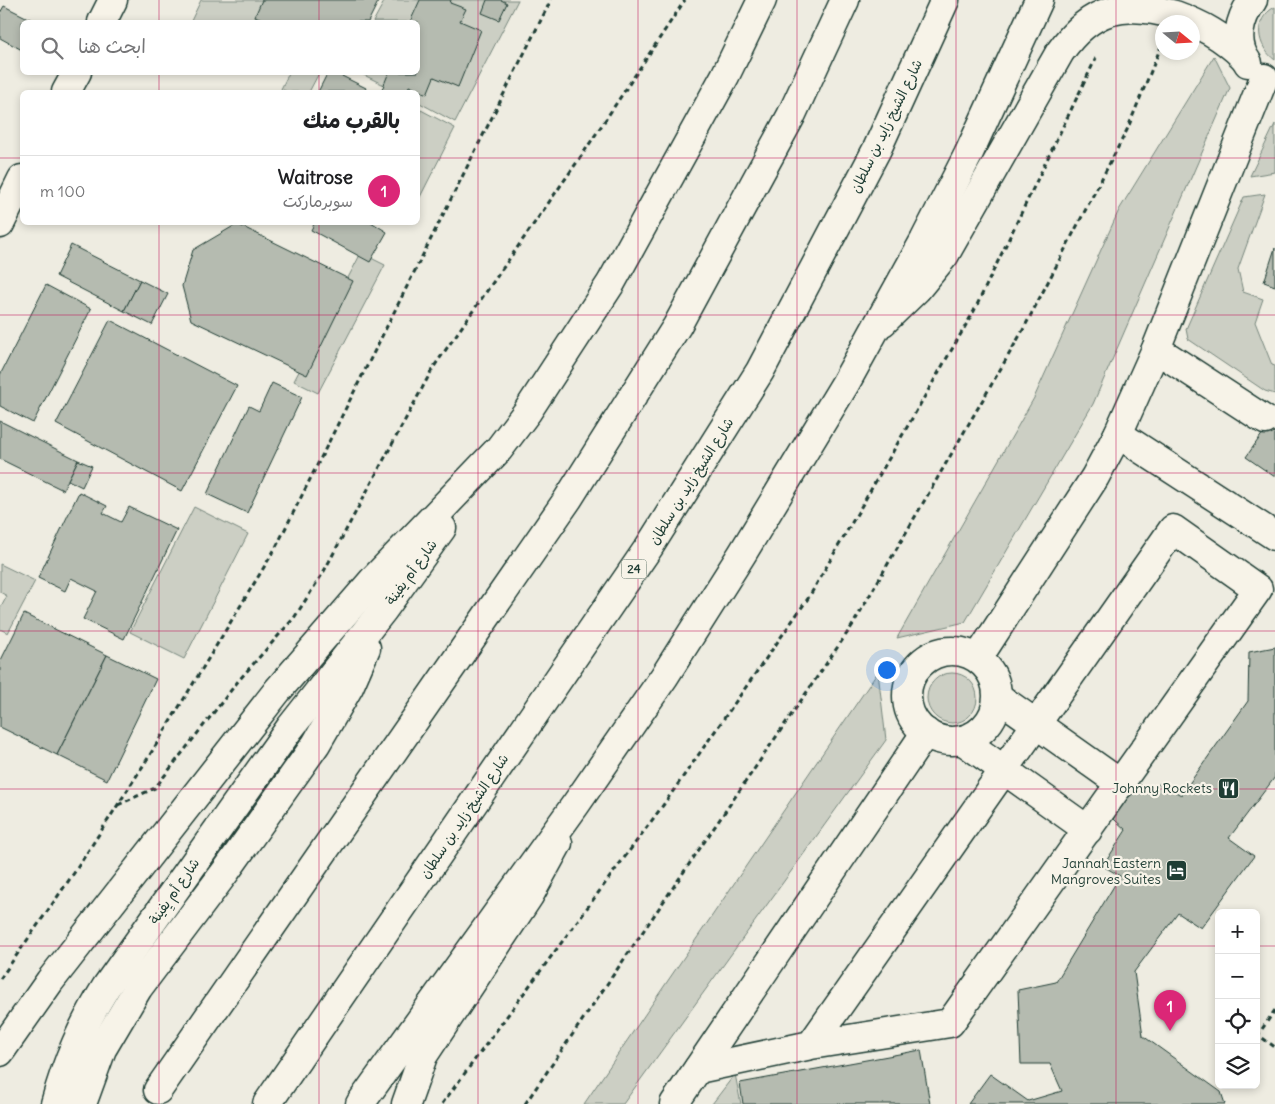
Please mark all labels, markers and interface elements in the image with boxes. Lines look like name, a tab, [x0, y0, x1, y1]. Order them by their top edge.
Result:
north arrow	[1155, 15, 1200, 60]
search box	[20, 20, 420, 75]
icon: search	[38, 34, 66, 62]
text: ابحث هنا	[78, 34, 146, 58]
street label: شارع الشيخ زايد بن سلطان	[846, 56, 927, 196]
text: بالقرب منك	[303, 107, 400, 134]
text: Waitrose	[278, 165, 353, 189]
text: 100 m	[40, 181, 85, 201]
text: 1	[381, 181, 387, 201]
text: سوبرماركت	[283, 191, 353, 211]
street label: شارع الشيخ زايد بن سلطان	[645, 414, 738, 548]
street label: شارع أم يفينة	[381, 536, 442, 609]
road number: 24	[622, 560, 646, 578]
your location	[874, 657, 900, 683]
street label: شارع الشيخ زايد بن سلطان	[416, 750, 513, 882]
restaurant icon: Johnny Rockets	[1216, 776, 1240, 800]
place label: Johnny Rockets	[1112, 779, 1212, 797]
street label: شارع أم يِفينة	[145, 854, 205, 929]
place label: Jannah Eastern Mangroves Suites	[1051, 854, 1161, 888]
hotel icon: Jannah Eastern Mangroves Suites	[1165, 859, 1189, 883]
map controls	[1215, 909, 1260, 1089]
button: +	[1215, 909, 1260, 954]
button: −	[1215, 954, 1260, 999]
pin: 1	[1154, 990, 1186, 1031]
button: locate	[1215, 999, 1260, 1044]
button: layers	[1215, 1044, 1260, 1089]

